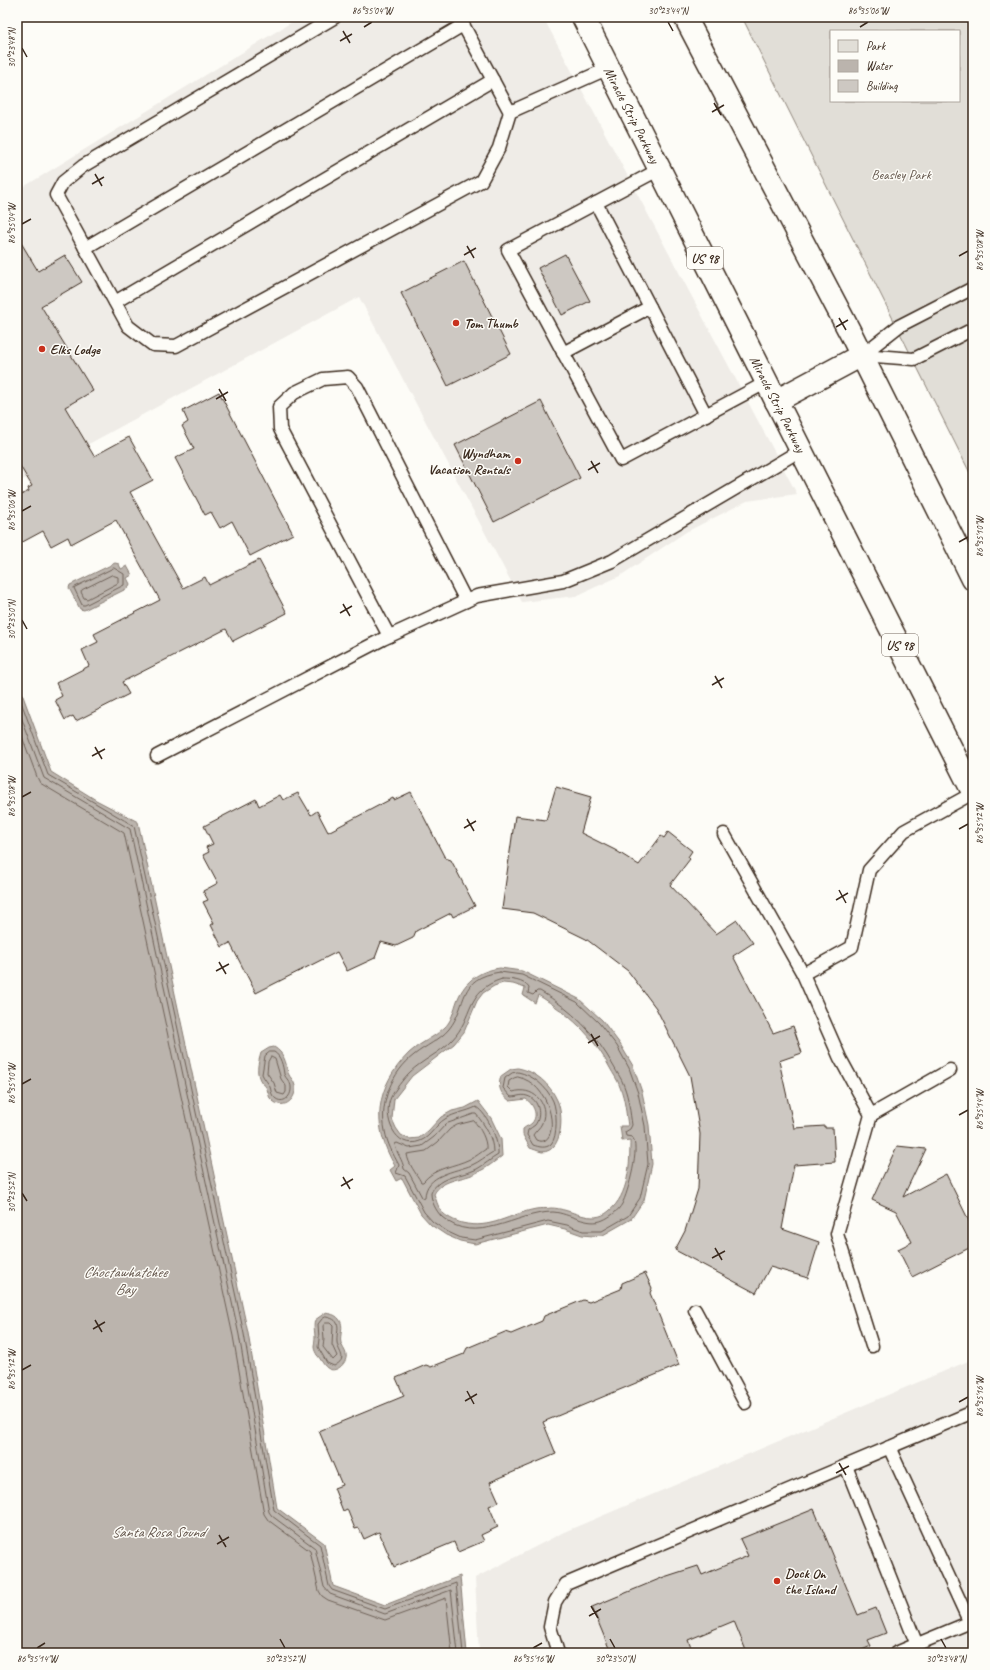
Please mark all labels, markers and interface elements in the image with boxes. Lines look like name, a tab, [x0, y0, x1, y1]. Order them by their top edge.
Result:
text: 86°35'04"W	[352, 4, 394, 17]
text: 30°23'44"N	[648, 4, 690, 17]
text: 86°35'06"W	[848, 4, 890, 17]
text: 30°23'48"N	[5, 26, 18, 68]
legend	[830, 30, 960, 102]
text: Park	[866, 38, 887, 54]
text: Water	[866, 58, 894, 74]
street label: Miracle Strip Parkway	[600, 64, 664, 167]
text: Building	[866, 78, 898, 94]
park label: Beasley Park	[871, 166, 932, 183]
text: 86°35'04"W	[5, 202, 18, 244]
text: 86°35'08"W	[973, 229, 986, 271]
road number: US 98	[687, 247, 723, 269]
place label: Tom Thumb	[464, 315, 520, 332]
marker: Tom Thumb	[451, 318, 461, 328]
place label: Elks Lodge	[50, 341, 101, 358]
marker: Elks Lodge	[37, 344, 47, 354]
street label: Miracle Strip Parkway	[746, 353, 810, 456]
place label: Wyndham Vacation Rentals	[428, 445, 512, 478]
marker: Wyndham Vacation Rentals	[513, 456, 523, 466]
text: 86°35'06"W	[5, 489, 18, 531]
text: 86°35'10"W	[973, 515, 986, 557]
text: 30°23'50"N	[5, 598, 18, 640]
road number: US 98	[882, 634, 918, 656]
text: 86°35'08"W	[5, 775, 18, 817]
text: 86°35'12"W	[973, 802, 986, 844]
text: 86°35'10"W	[5, 1062, 18, 1104]
text: 86°35'14"W	[973, 1088, 986, 1130]
text: 30°23'52"N	[5, 1171, 18, 1213]
water label: Choctawhatchee Bay	[83, 1263, 169, 1299]
text: 86°35'12"W	[5, 1348, 18, 1390]
text: 86°35'16"W	[973, 1375, 986, 1417]
water label: Santa Rosa Sound	[111, 1523, 210, 1542]
place label: Dock On the Island	[785, 1565, 837, 1598]
marker: Dock On the Island	[772, 1576, 782, 1586]
text: 86°35'14"W	[17, 1652, 59, 1665]
text: 30°23'52"N	[265, 1652, 307, 1665]
text: 86°35'16"W	[513, 1652, 555, 1665]
text: 30°23'50"N	[595, 1652, 637, 1665]
text: 30°23'48"N	[926, 1652, 968, 1665]

